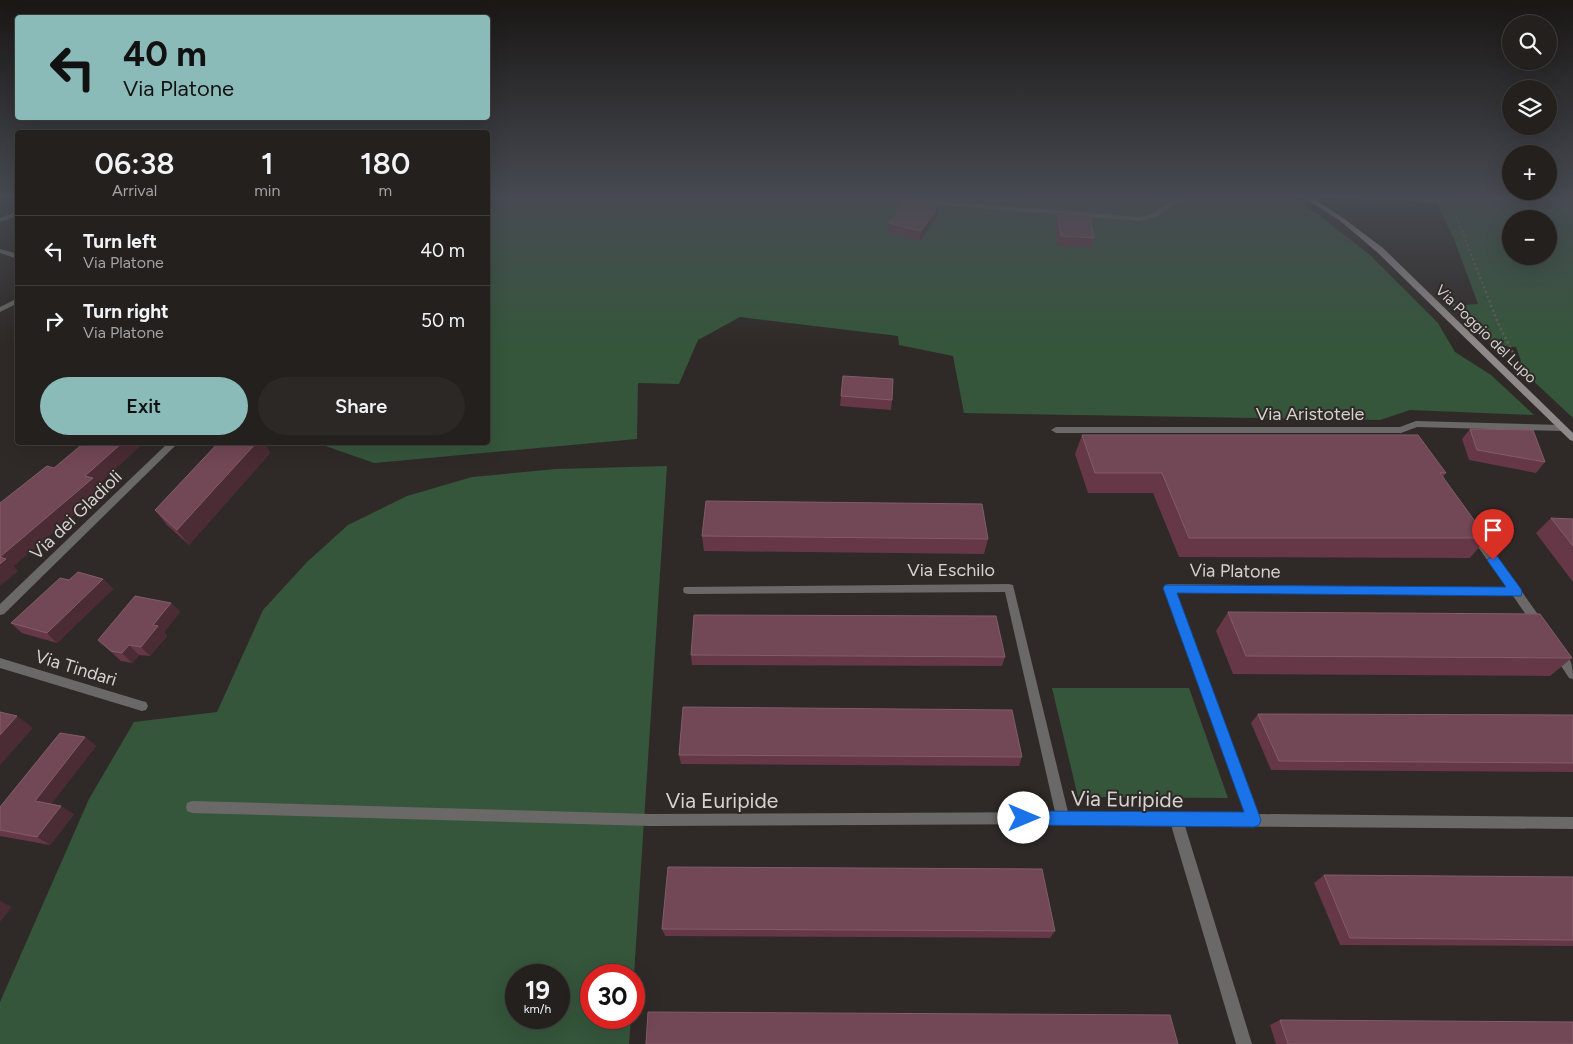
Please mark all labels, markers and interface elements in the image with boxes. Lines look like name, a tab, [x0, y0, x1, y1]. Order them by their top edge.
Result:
map controls	[1502, 15, 1557, 265]
button: search	[1502, 15, 1557, 70]
text: 40 m	[123, 33, 207, 75]
icon: left	[40, 35, 105, 100]
text: Via Platone	[123, 75, 234, 102]
button: layers	[1502, 80, 1557, 135]
text: 06:38	[95, 145, 175, 182]
text: 1	[261, 145, 274, 182]
text: 180	[360, 145, 410, 182]
button: +	[1502, 145, 1557, 200]
text: Arrival	[112, 181, 157, 200]
text: min	[254, 181, 280, 200]
text: m	[378, 181, 392, 200]
button: −	[1502, 210, 1557, 265]
text: Turn left	[83, 230, 157, 253]
icon: left	[40, 237, 68, 265]
text: 40 m	[420, 239, 465, 262]
text: Via Platone	[83, 253, 164, 272]
street label: Via Poggio del Lupo	[1432, 281, 1541, 387]
text: Turn right	[83, 300, 169, 323]
icon: right	[40, 307, 68, 335]
text: 50 m	[421, 309, 465, 332]
text: Via Platone	[83, 323, 164, 342]
button: Exit	[40, 377, 248, 435]
button: Share	[258, 377, 465, 435]
street label: Via Aristotele	[1256, 403, 1365, 425]
street label: Via dei Gladioli	[25, 466, 127, 564]
pin	[1472, 509, 1514, 560]
icon: arrive	[1479, 516, 1507, 544]
street label: Via Eschilo	[907, 559, 995, 581]
street label: Via Platone	[1189, 559, 1281, 583]
street label: Via Tindari	[32, 645, 120, 691]
street label: Via Euripide	[1071, 786, 1183, 812]
street label: Via Euripide	[666, 788, 778, 813]
position arrow	[997, 791, 1049, 843]
speed limit sign: 30	[580, 964, 645, 1029]
text: 19	[525, 975, 550, 1005]
text: km/h	[524, 1002, 551, 1016]

